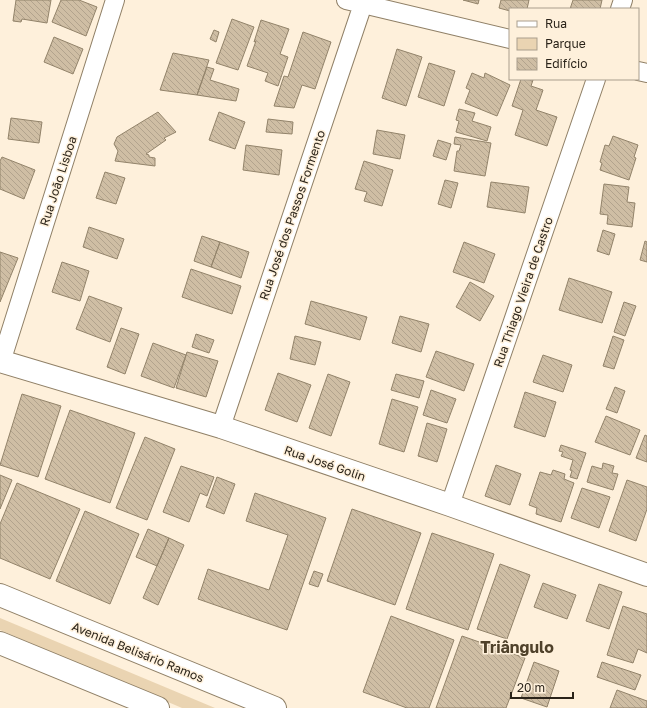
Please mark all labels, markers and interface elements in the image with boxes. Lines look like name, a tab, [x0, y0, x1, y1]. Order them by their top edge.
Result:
legend	[509, 8, 639, 80]
text: Rua	[545, 16, 567, 31]
text: Parque	[545, 36, 586, 51]
text: Edifício	[545, 56, 587, 71]
street label: Rua José dos Passos Formento	[256, 128, 328, 302]
street label: Rua João Lisboa	[36, 134, 80, 228]
street label: Rua Thiago Vieira de Castro	[490, 215, 556, 369]
street label: Rua José Golin	[282, 442, 368, 484]
street label: Avenida Belisário Ramos	[70, 619, 206, 685]
district label: Triângulo	[480, 637, 554, 657]
scale bar	[511, 674, 573, 700]
text: 20 m	[517, 680, 545, 695]

